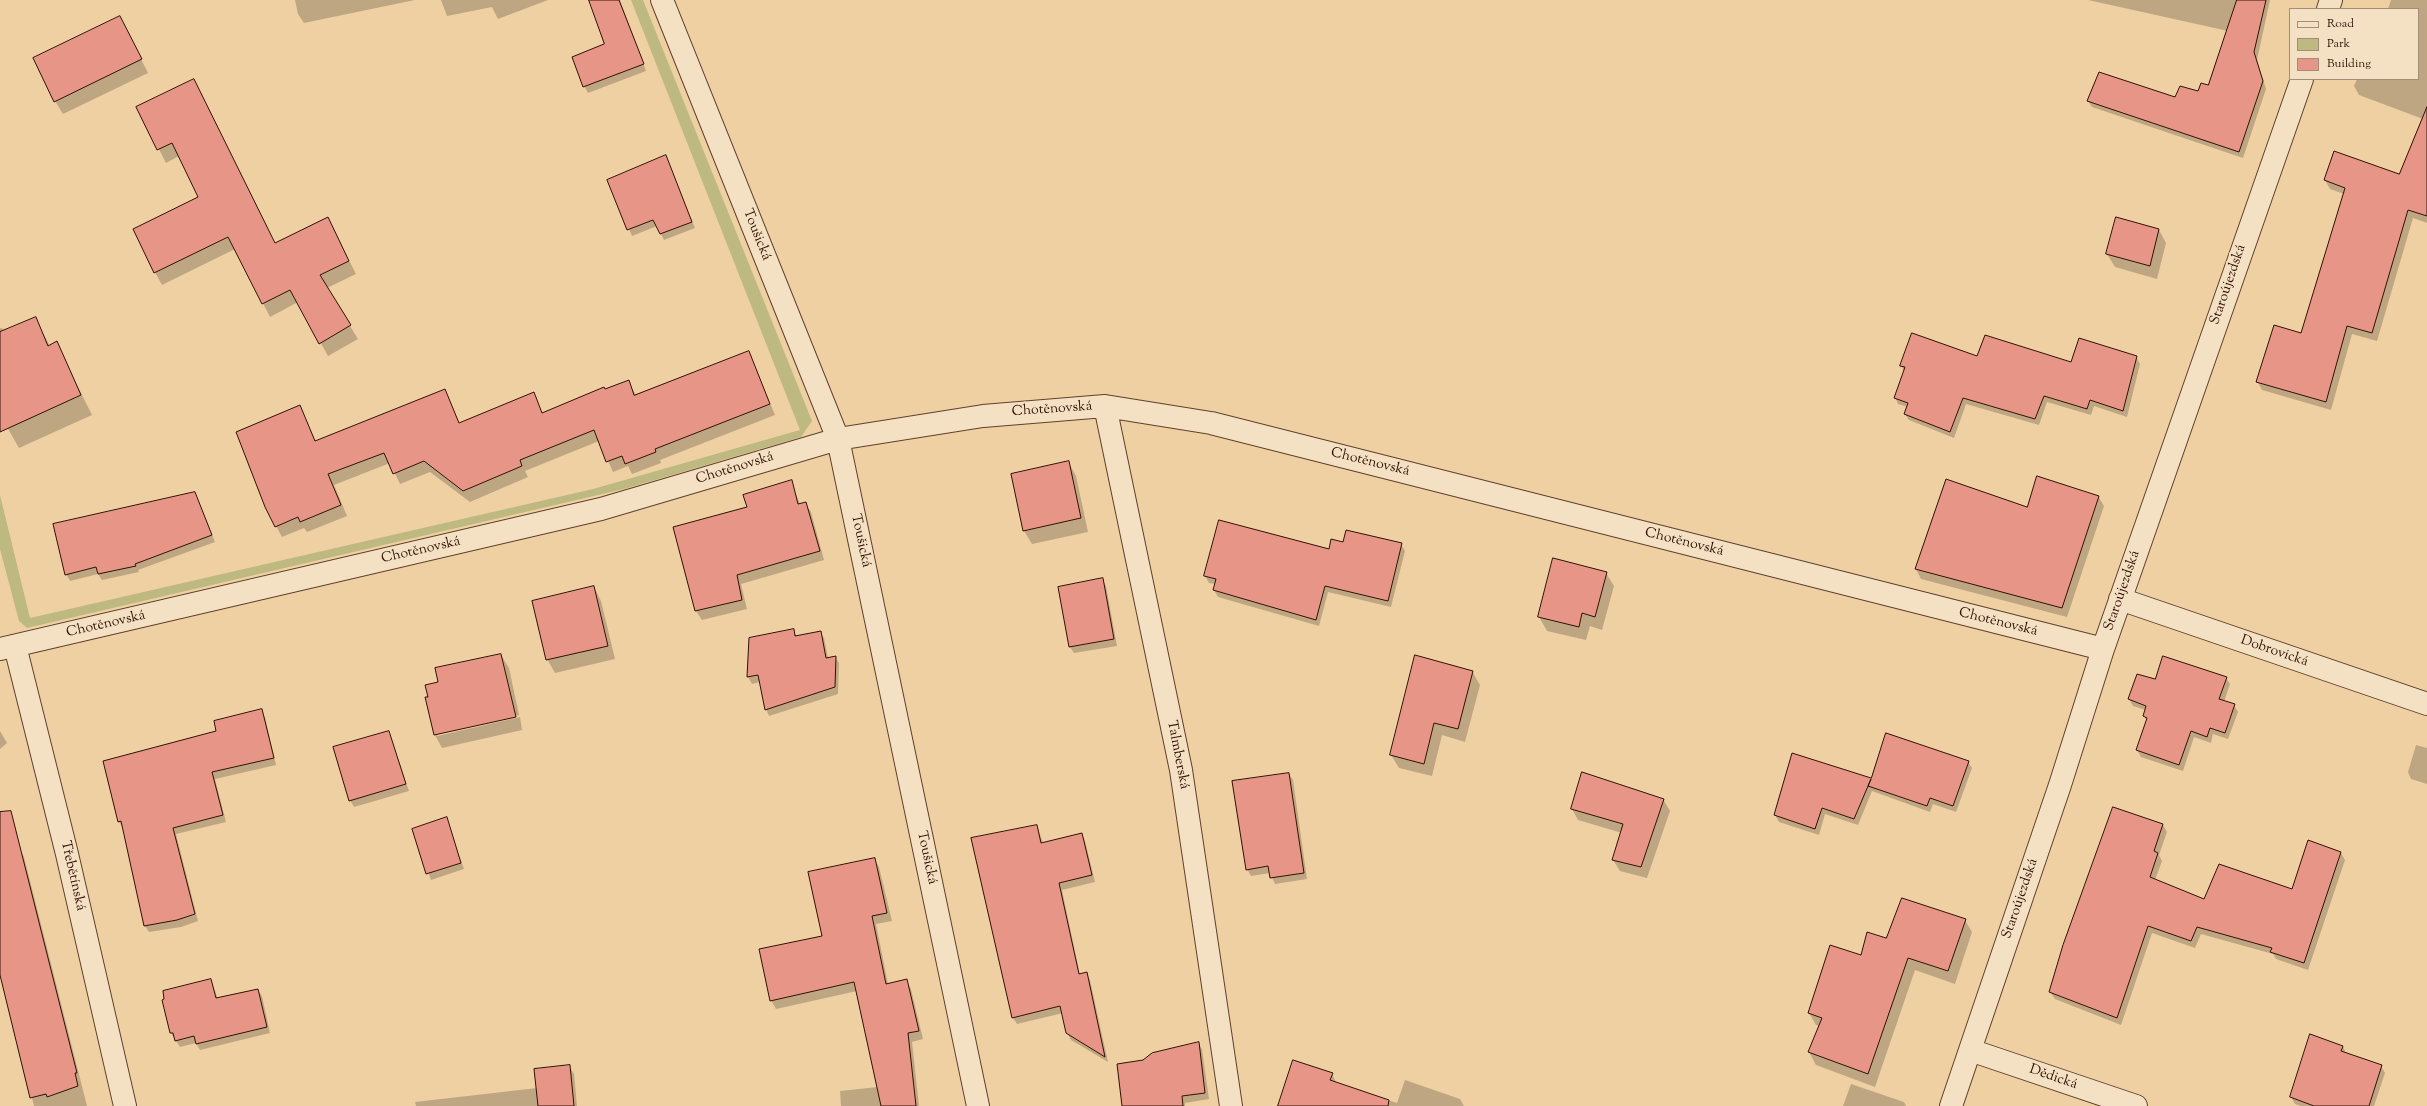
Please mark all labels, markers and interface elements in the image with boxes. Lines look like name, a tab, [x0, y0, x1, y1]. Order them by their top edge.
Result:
legend	[2289, 8, 2419, 80]
text: Road	[2327, 15, 2354, 33]
text: Park	[2327, 35, 2350, 53]
text: Building	[2327, 55, 2371, 73]
street label: Toušická	[738, 207, 774, 263]
street label: Staroújezdská	[2207, 243, 2251, 327]
street label: Chotěnovská	[1011, 399, 1093, 421]
street label: Chotěnovská	[1329, 445, 1411, 481]
street label: Chotěnovská	[694, 449, 776, 489]
street label: Toušická	[846, 513, 874, 569]
street label: Chotěnovská	[1643, 525, 1725, 561]
street label: Chotěnovská	[380, 534, 462, 568]
street label: Staroújezdská	[2101, 549, 2145, 633]
street label: Chotěnovská	[1957, 605, 2039, 641]
street label: Chotěnovská	[65, 608, 147, 642]
street label: Dobrovická	[2238, 633, 2310, 671]
street label: Talmberská	[1162, 719, 1192, 791]
street label: Toušická	[912, 830, 940, 886]
street label: Třebětínská	[56, 839, 88, 913]
street label: Staroújezdská	[1999, 857, 2043, 941]
street label: Dědická	[2027, 1062, 2079, 1094]

